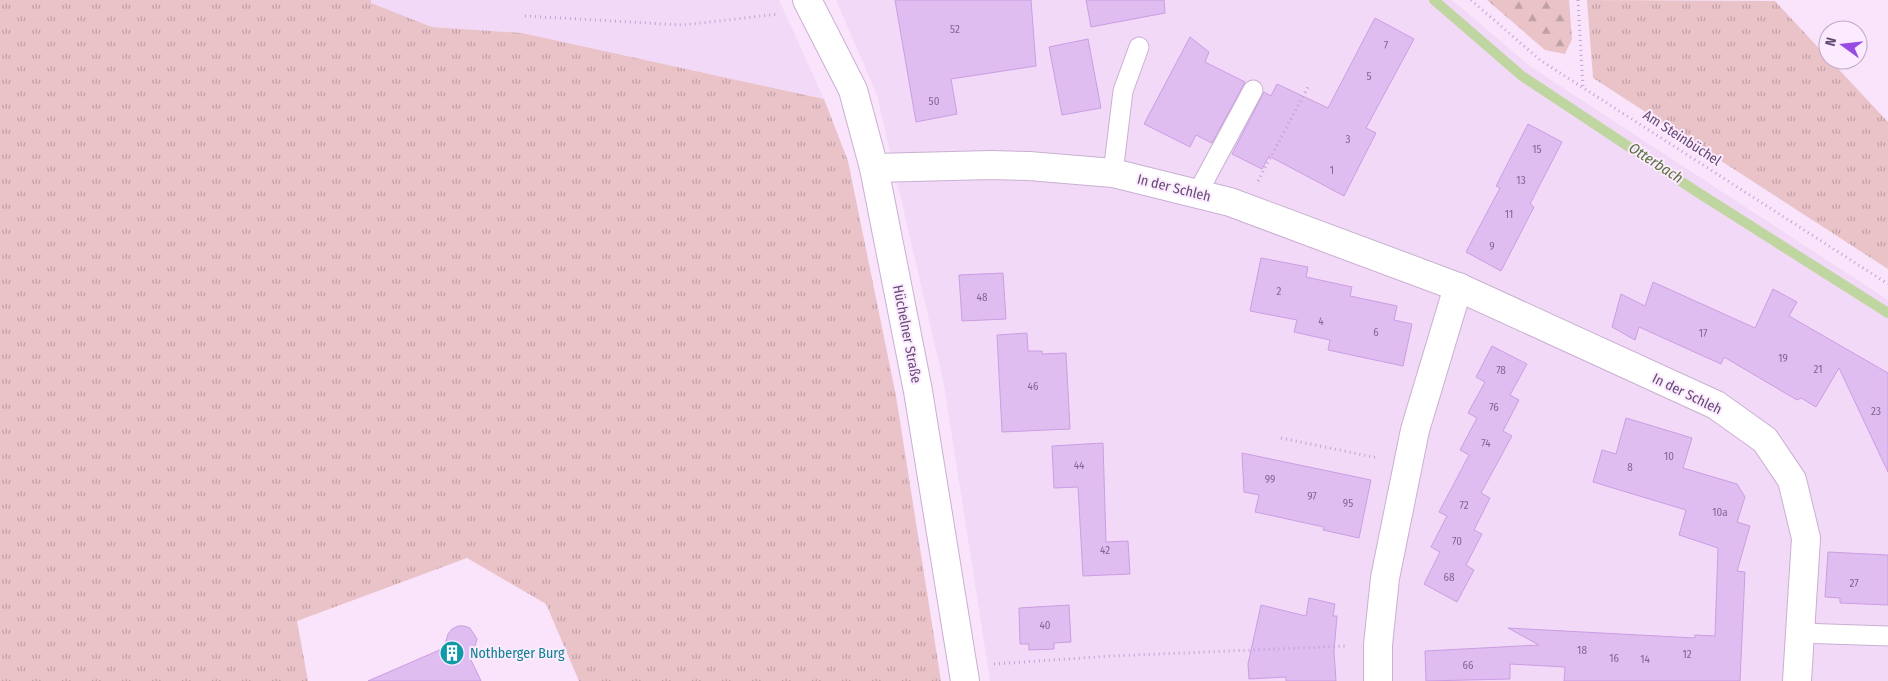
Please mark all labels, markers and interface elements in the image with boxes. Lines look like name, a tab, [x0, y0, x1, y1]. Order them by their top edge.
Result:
north arrow	[1818, 20, 1868, 70]
house number: 52	[950, 23, 960, 36]
text: N	[1822, 36, 1840, 48]
house number: 7	[1384, 39, 1389, 52]
house number: 5	[1366, 70, 1372, 83]
house number: 50	[929, 95, 940, 108]
street label: Am Steinbüchel	[1640, 107, 1724, 170]
house number: 3	[1346, 133, 1351, 146]
water label: Otterbach	[1625, 139, 1687, 187]
house number: 15	[1532, 143, 1542, 156]
house number: 1	[1330, 164, 1334, 177]
street label: In der Schleh	[1135, 171, 1213, 205]
house number: 13	[1516, 174, 1526, 187]
house number: 11	[1505, 208, 1513, 221]
house number: 9	[1489, 240, 1495, 253]
street label: Hüchelner Straße	[889, 284, 925, 385]
house number: 2	[1277, 285, 1282, 298]
house number: 48	[977, 291, 988, 304]
house number: 4	[1318, 315, 1324, 328]
house number: 6	[1373, 326, 1379, 339]
house number: 17	[1699, 327, 1708, 340]
house number: 19	[1778, 352, 1788, 365]
house number: 21	[1814, 363, 1822, 376]
house number: 78	[1496, 364, 1506, 377]
street label: In der Schleh	[1649, 370, 1725, 418]
house number: 46	[1028, 380, 1039, 393]
house number: 76	[1489, 401, 1499, 414]
house number: 23	[1871, 405, 1881, 418]
house number: 74	[1481, 437, 1491, 450]
house number: 10	[1664, 450, 1674, 463]
house number: 44	[1074, 459, 1085, 472]
house number: 8	[1627, 461, 1633, 474]
house number: 99	[1265, 473, 1275, 486]
house number: 97	[1307, 490, 1317, 503]
house number: 95	[1343, 497, 1353, 510]
house number: 72	[1459, 499, 1469, 512]
house number: 10a	[1712, 506, 1728, 519]
house number: 70	[1452, 535, 1462, 548]
house number: 42	[1100, 544, 1110, 557]
house number: 68	[1444, 571, 1455, 584]
house number: 27	[1849, 577, 1859, 590]
house number: 40	[1039, 619, 1051, 632]
building icon: Nothberger Burg	[439, 640, 465, 666]
house number: 18	[1577, 644, 1587, 657]
place label: Nothberger Burg	[470, 645, 565, 662]
house number: 12	[1682, 648, 1692, 661]
house number: 16	[1609, 652, 1619, 665]
house number: 14	[1640, 653, 1650, 666]
house number: 66	[1463, 659, 1474, 672]

